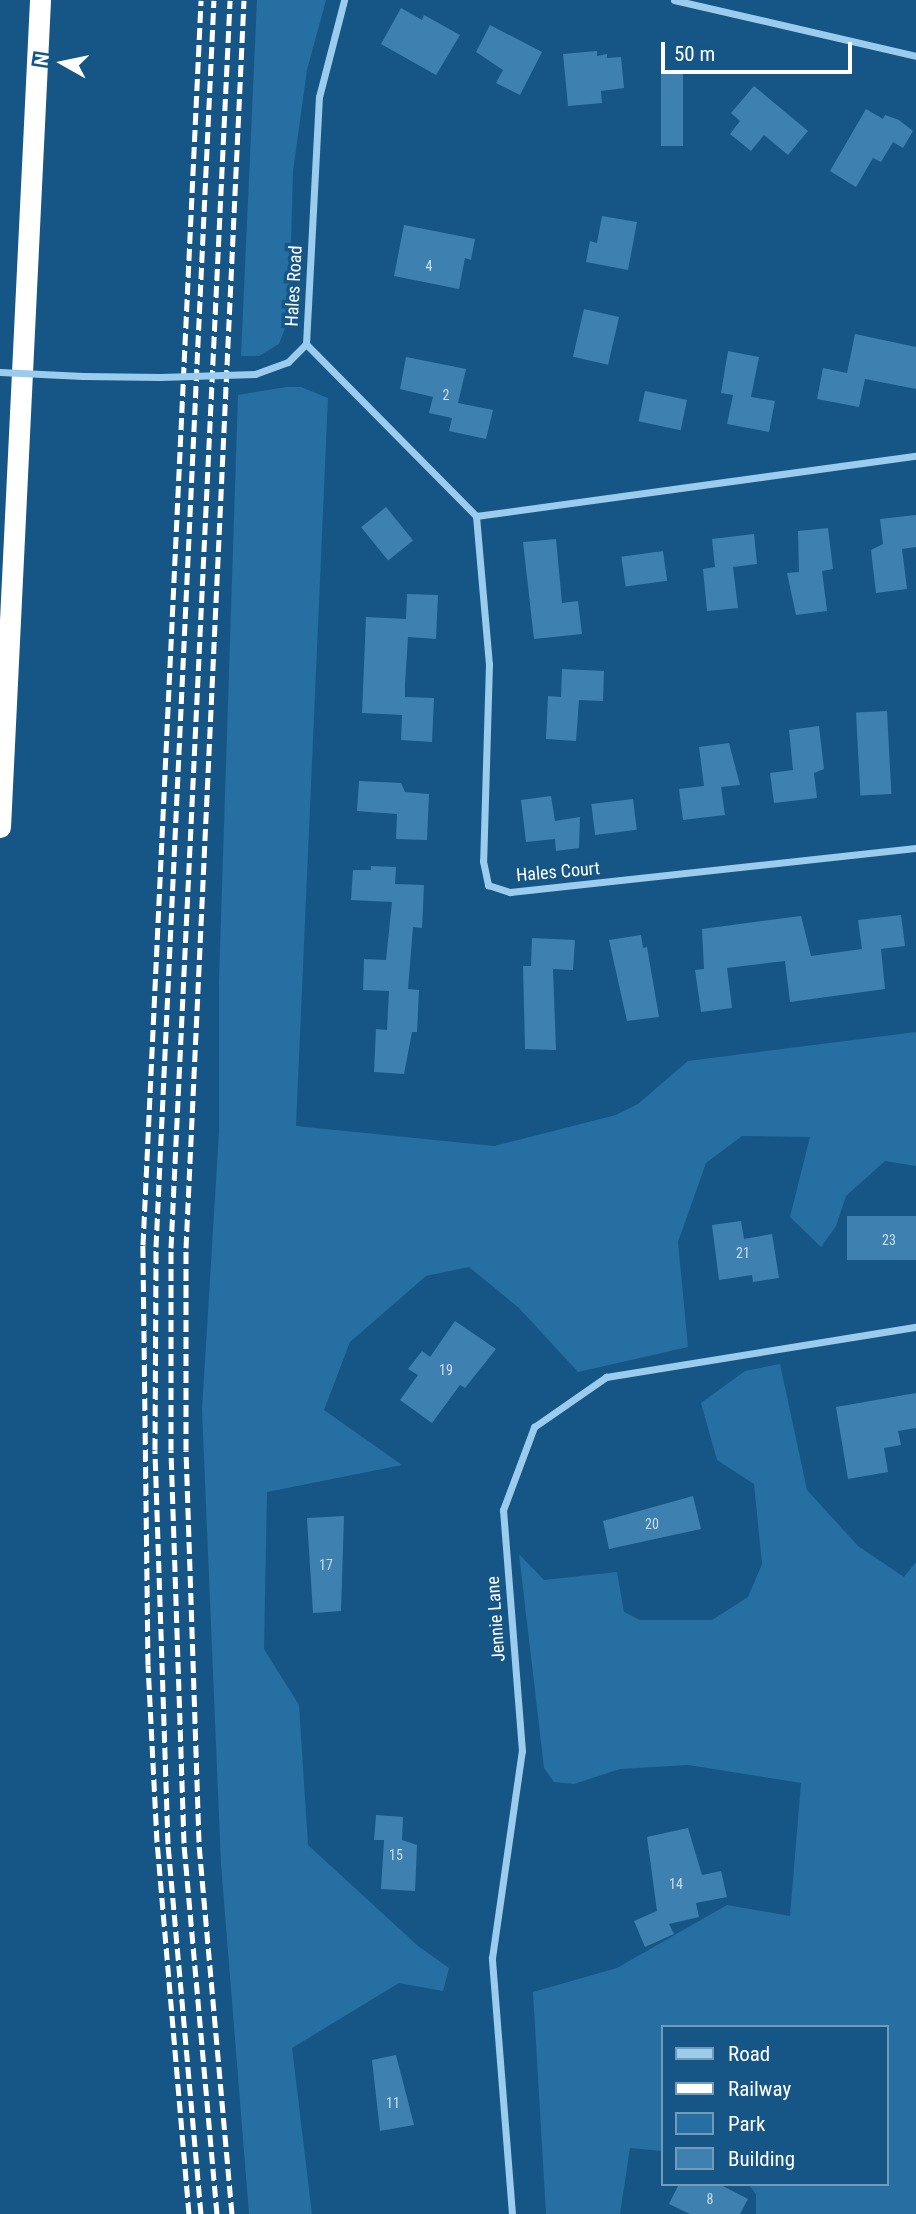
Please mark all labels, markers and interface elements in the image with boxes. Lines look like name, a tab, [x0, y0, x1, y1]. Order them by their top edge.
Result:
north arrow	[28, 28, 98, 98]
scale bar	[664, 28, 855, 72]
text: 50 m	[674, 42, 715, 66]
text: N	[29, 52, 54, 67]
street label: Hales Road	[281, 245, 307, 327]
house number: 4	[426, 258, 432, 274]
house number: 2	[443, 387, 449, 403]
street label: Hales Court	[515, 858, 601, 886]
house number: 23	[882, 1232, 896, 1248]
house number: 21	[736, 1245, 750, 1261]
house number: 19	[439, 1362, 453, 1378]
house number: 20	[645, 1516, 659, 1532]
house number: 17	[319, 1557, 333, 1573]
street label: Jennie Lane	[482, 1576, 510, 1662]
house number: 15	[389, 1847, 403, 1863]
house number: 14	[669, 1876, 683, 1892]
legend	[660, 2025, 888, 2186]
text: Road	[728, 2042, 770, 2066]
text: Railway	[728, 2077, 791, 2101]
house number: 11	[386, 2095, 400, 2111]
text: Park	[728, 2112, 765, 2136]
text: Building	[728, 2147, 795, 2171]
house number: 8	[707, 2191, 713, 2207]

